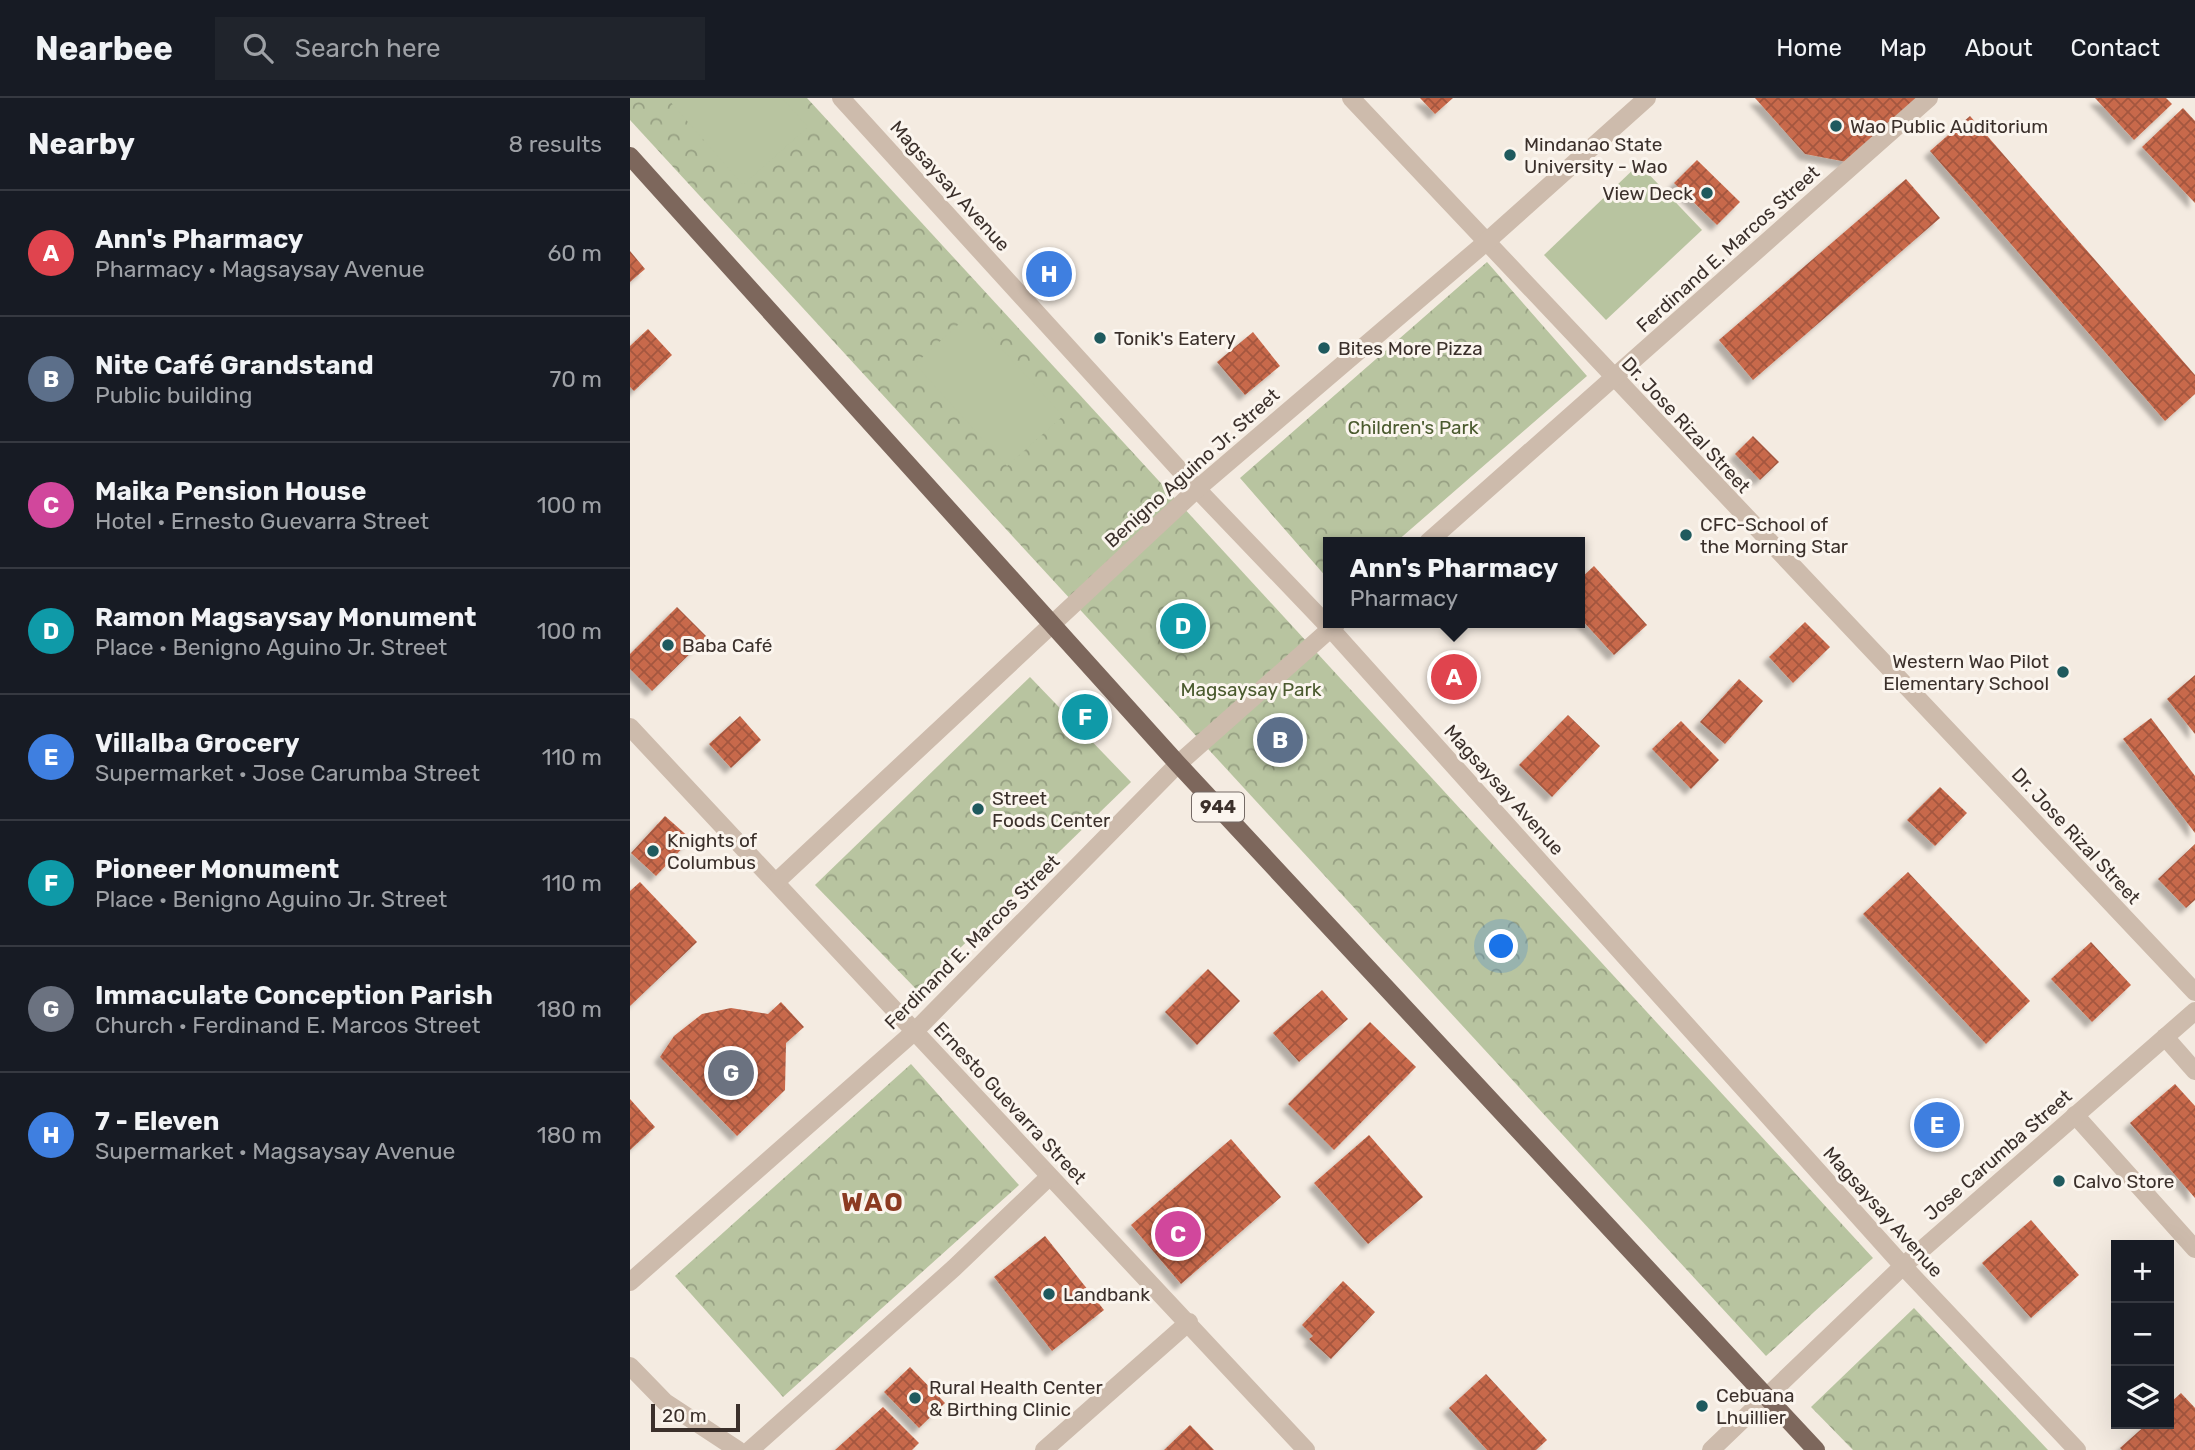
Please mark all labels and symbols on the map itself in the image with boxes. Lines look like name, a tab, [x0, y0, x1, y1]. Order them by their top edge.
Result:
place label: Wao Public Auditorium	[1850, 115, 2048, 138]
street label: Magsaysay Avenue	[885, 116, 1015, 256]
marker: Wao Public Auditorium	[1828, 118, 1844, 134]
place label: Mindanao State University - Wao	[1524, 133, 1668, 178]
marker: Mindanao State University - Wao	[1502, 147, 1518, 163]
street label: Ferdinand E. Marcos Street	[1632, 160, 1825, 337]
place label: View Deck	[1602, 182, 1693, 205]
marker: View Deck	[1699, 185, 1715, 201]
pin: H	[1026, 248, 1072, 300]
place label: Tonik's Eatery	[1114, 327, 1236, 350]
marker: Tonik's Eatery	[1092, 330, 1108, 346]
place label: Bites More Pizza	[1338, 337, 1483, 360]
marker: Bites More Pizza	[1316, 340, 1332, 356]
street label: Dr. Jose Rizal Street	[1617, 352, 1756, 498]
street label: Benigno Aguino Jr. Street	[1100, 383, 1284, 553]
park label: Children's Park	[1348, 416, 1479, 439]
place label: CFC-School of the Morning Star	[1700, 513, 1849, 558]
marker: CFC-School of the Morning Star	[1678, 527, 1694, 543]
pin: D	[1160, 600, 1206, 652]
place label: Baba Café	[682, 634, 772, 657]
marker: Baba Café	[660, 637, 676, 653]
place label: Western Wao Pilot Elementary School	[1883, 650, 2050, 695]
pin: A	[1431, 651, 1477, 703]
marker: Western Wao Pilot Elementary School	[2055, 664, 2071, 680]
park label: Magsaysay Park	[1180, 678, 1322, 701]
pin: F	[1062, 691, 1108, 743]
pin: B	[1257, 714, 1303, 766]
street label: Magsaysay Avenue	[1439, 720, 1569, 860]
street label: Dr. Jose Rizal Street	[2007, 763, 2146, 909]
place label: Street Foods Center	[992, 787, 1111, 832]
road number: 944	[1192, 792, 1244, 822]
marker: Street Foods Center	[970, 801, 986, 817]
place label: Knights of Columbus	[667, 829, 758, 874]
marker: Knights of Columbus	[645, 843, 661, 859]
street label: Ferdinand E. Marcos Street	[880, 849, 1065, 1034]
your location	[1484, 929, 1518, 963]
street label: Ernesto Guevarra Street	[929, 1017, 1092, 1189]
pin: G	[708, 1047, 754, 1099]
street label: Jose Carumba Street	[1920, 1084, 2077, 1225]
pin: E	[1914, 1099, 1960, 1151]
street label: Magsaysay Avenue	[1818, 1142, 1948, 1282]
place label: Calvo Store	[2073, 1170, 2174, 1193]
marker: Calvo Store	[2051, 1173, 2067, 1189]
district label: WAO	[841, 1187, 905, 1218]
pin: C	[1155, 1208, 1201, 1260]
place label: Landbank	[1063, 1283, 1150, 1306]
marker: Landbank	[1041, 1286, 1057, 1302]
place label: Rural Health Center & Birthing Clinic	[929, 1376, 1103, 1421]
place label: Cebuana Lhuillier	[1716, 1384, 1795, 1429]
marker: Rural Health Center & Birthing Clinic	[907, 1390, 923, 1406]
marker: Cebuana Lhuillier	[1694, 1398, 1710, 1414]
scale bar	[651, 1401, 740, 1433]

